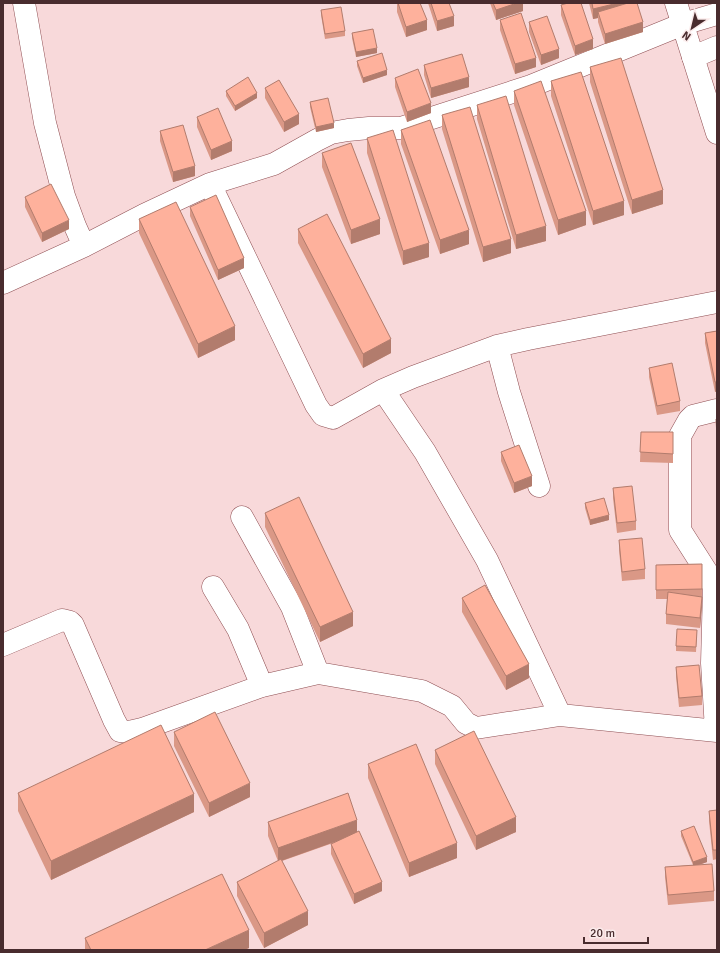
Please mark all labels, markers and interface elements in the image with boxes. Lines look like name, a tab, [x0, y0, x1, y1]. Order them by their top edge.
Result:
north arrow	[672, 8, 712, 48]
text: N	[680, 28, 693, 43]
scale bar	[584, 919, 648, 945]
text: 20 m	[590, 926, 615, 941]

